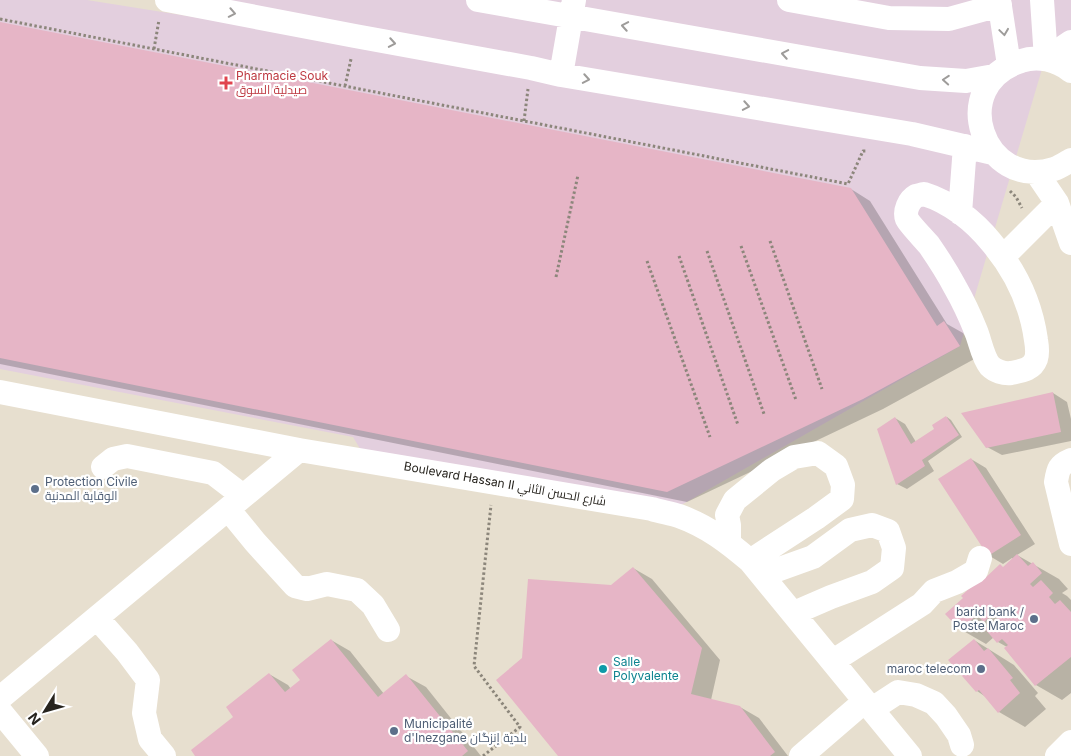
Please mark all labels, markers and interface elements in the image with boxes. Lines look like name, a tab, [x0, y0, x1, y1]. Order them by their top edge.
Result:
one-way arrow	[228, 7, 237, 17]
one-way arrow	[621, 22, 630, 32]
one-way arrow	[998, 29, 1009, 37]
one-way arrow	[388, 37, 396, 47]
one-way arrow	[781, 50, 790, 60]
place label: Pharmacie Souk صيدلية السوق	[236, 68, 329, 97]
one-way arrow	[582, 73, 590, 84]
one-way arrow	[941, 75, 949, 86]
marker: Pharmacie Souk صيدلية السوق	[220, 77, 232, 89]
one-way arrow	[743, 100, 751, 111]
street label: Boulevard Hassan II شارع الحسن الثاني	[402, 458, 608, 512]
place label: Protection Civile الوقاية المدنية	[45, 474, 138, 503]
marker: Protection Civile الوقاية المدنية	[29, 483, 41, 495]
place label: barid bank / Poste Maroc	[953, 604, 1025, 633]
marker: barid bank / Poste Maroc	[1028, 613, 1040, 625]
place label: Salle Polyvalente	[613, 654, 679, 683]
place label: maroc telecom	[887, 661, 971, 676]
marker: Salle Polyvalente	[597, 663, 609, 675]
marker: maroc telecom	[975, 663, 987, 675]
north arrow	[20, 686, 70, 736]
text: N	[24, 710, 44, 729]
place label: Municipalité d'Inezgane بلدية إنزگان	[404, 716, 527, 745]
marker: Municipalité d'Inezgane بلدية إنزگان	[388, 725, 400, 737]

